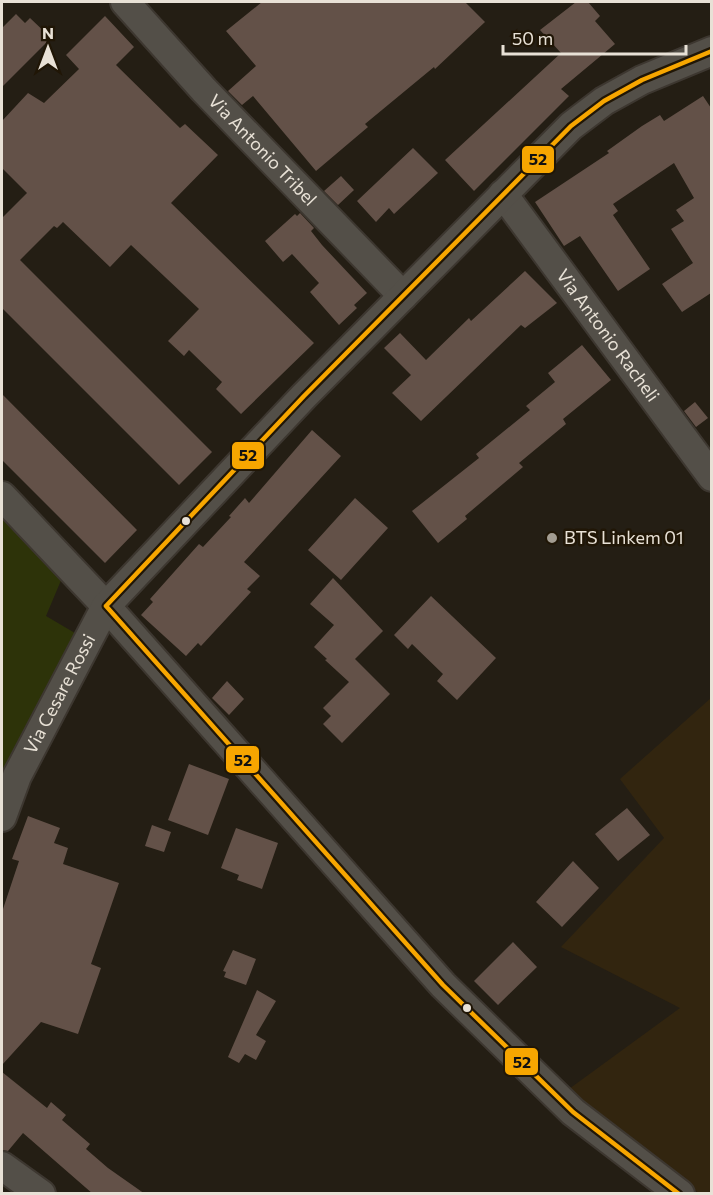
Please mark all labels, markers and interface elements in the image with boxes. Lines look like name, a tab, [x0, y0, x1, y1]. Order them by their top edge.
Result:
north arrow	[18, 18, 78, 78]
scale bar	[503, 18, 686, 56]
text: N	[42, 23, 54, 42]
text: 50 m	[512, 27, 553, 49]
street label: Via Antonio Tribel	[204, 89, 322, 210]
line badge: 52	[521, 145, 555, 174]
text: 52	[529, 149, 547, 168]
street label: Via Antonio Racheli	[552, 264, 665, 406]
line badge: 52	[231, 441, 265, 470]
text: 52	[239, 445, 257, 464]
unlabelled marker	[180, 515, 192, 527]
place label: BTS Linkem 01	[564, 526, 684, 548]
marker: BTS Linkem 01	[545, 531, 559, 545]
street label: Via Cesare Rossi	[19, 630, 99, 757]
line badge: 52	[225, 745, 260, 774]
text: 52	[234, 750, 252, 769]
unlabelled marker	[461, 1002, 473, 1014]
line badge: 52	[504, 1047, 539, 1076]
text: 52	[513, 1052, 531, 1071]

